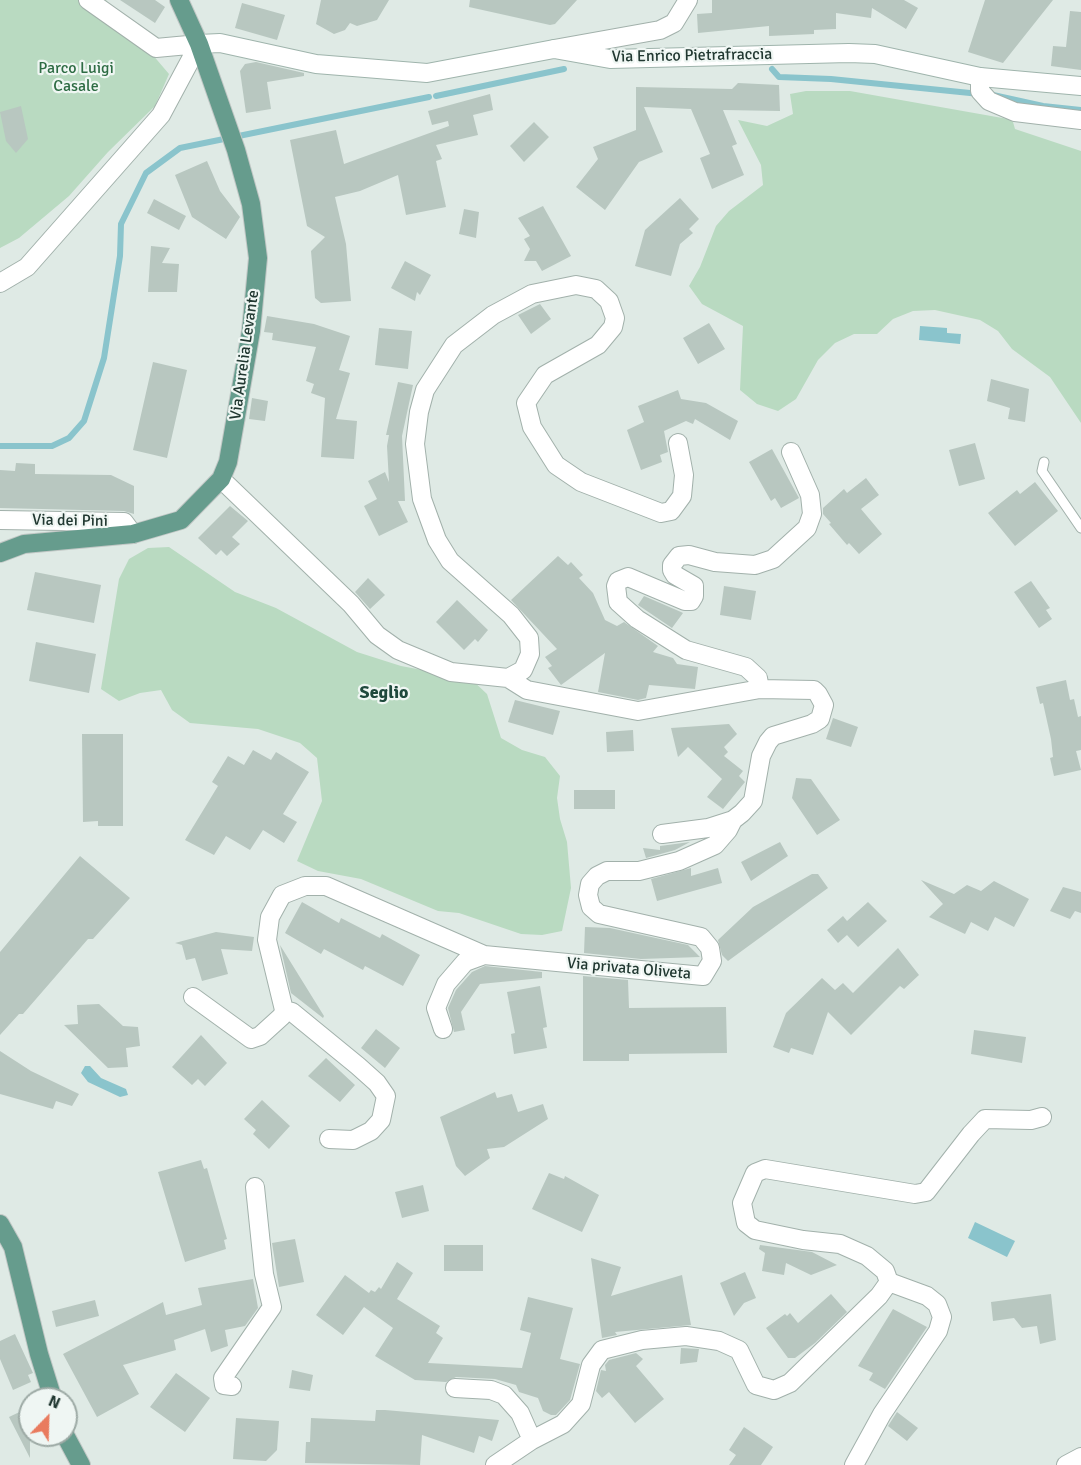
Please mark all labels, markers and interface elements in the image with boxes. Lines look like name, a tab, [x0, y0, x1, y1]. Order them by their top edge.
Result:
street label: Via Enrico Pietrafraccia	[611, 45, 773, 67]
park label: Parco Luigi Casale	[38, 59, 114, 97]
street label: Via Aurelia Levante	[226, 289, 264, 421]
street label: Via dei Pini	[32, 511, 108, 531]
district label: Seglio	[360, 682, 408, 704]
street label: Via privata Oliveta	[566, 954, 692, 984]
north arrow	[18, 1387, 78, 1447]
text: N	[45, 1391, 63, 1414]

